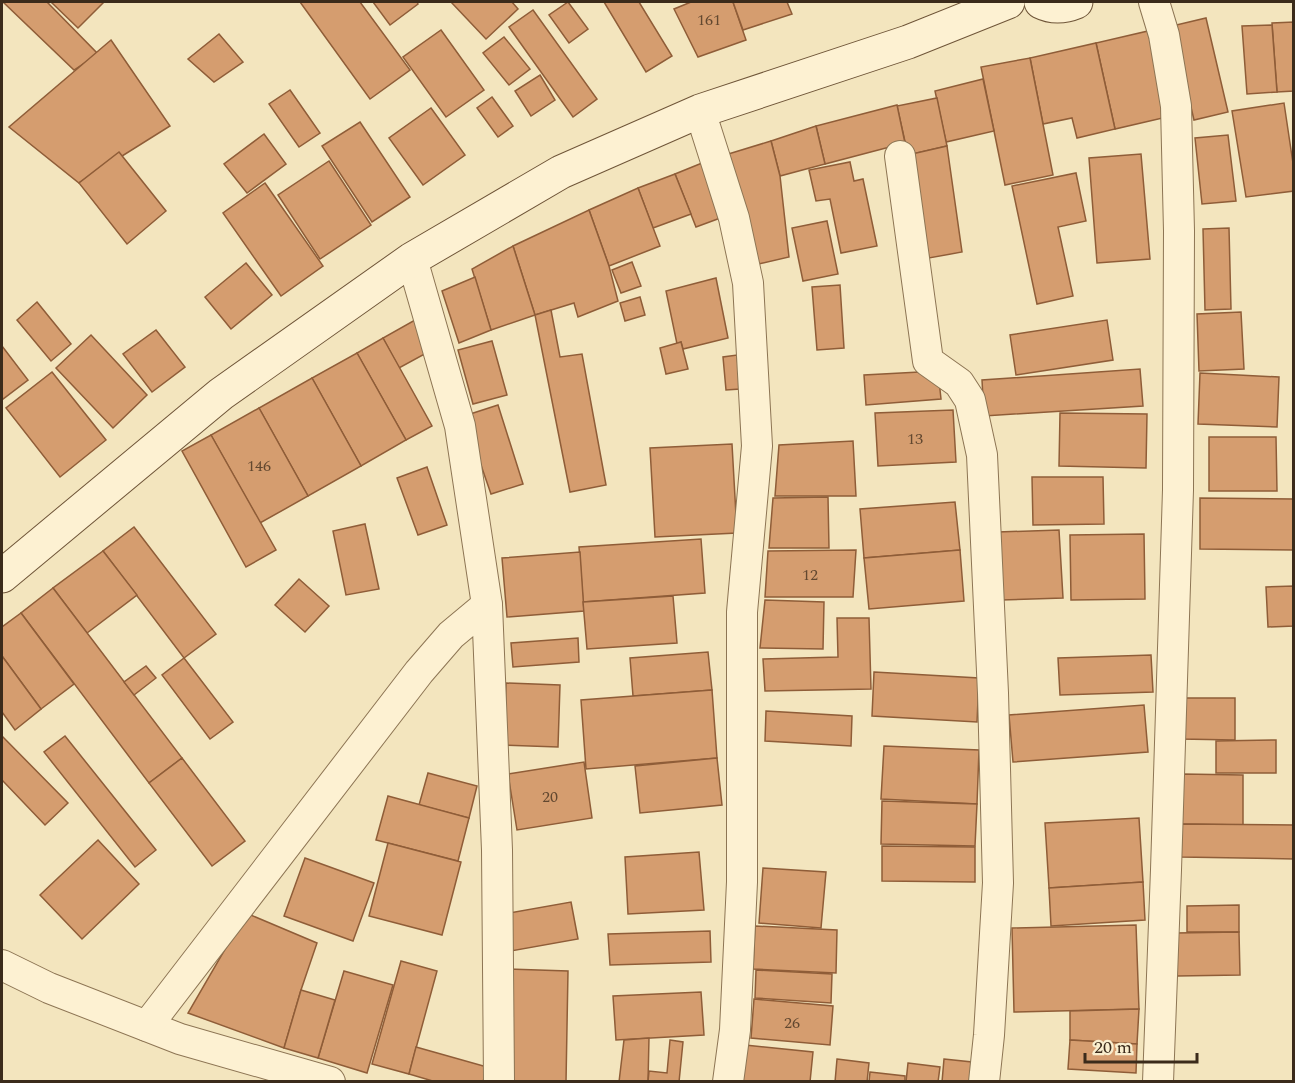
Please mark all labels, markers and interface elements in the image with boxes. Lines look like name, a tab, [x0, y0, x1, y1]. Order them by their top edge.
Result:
house number: 161	[697, 8, 721, 32]
house number: 13	[907, 427, 923, 451]
house number: 146	[247, 454, 271, 478]
house number: 12	[802, 563, 818, 587]
house number: 20	[542, 785, 558, 809]
house number: 26	[784, 1011, 800, 1035]
scale bar	[1085, 1026, 1198, 1064]
text: 20 m	[1094, 1034, 1132, 1061]

